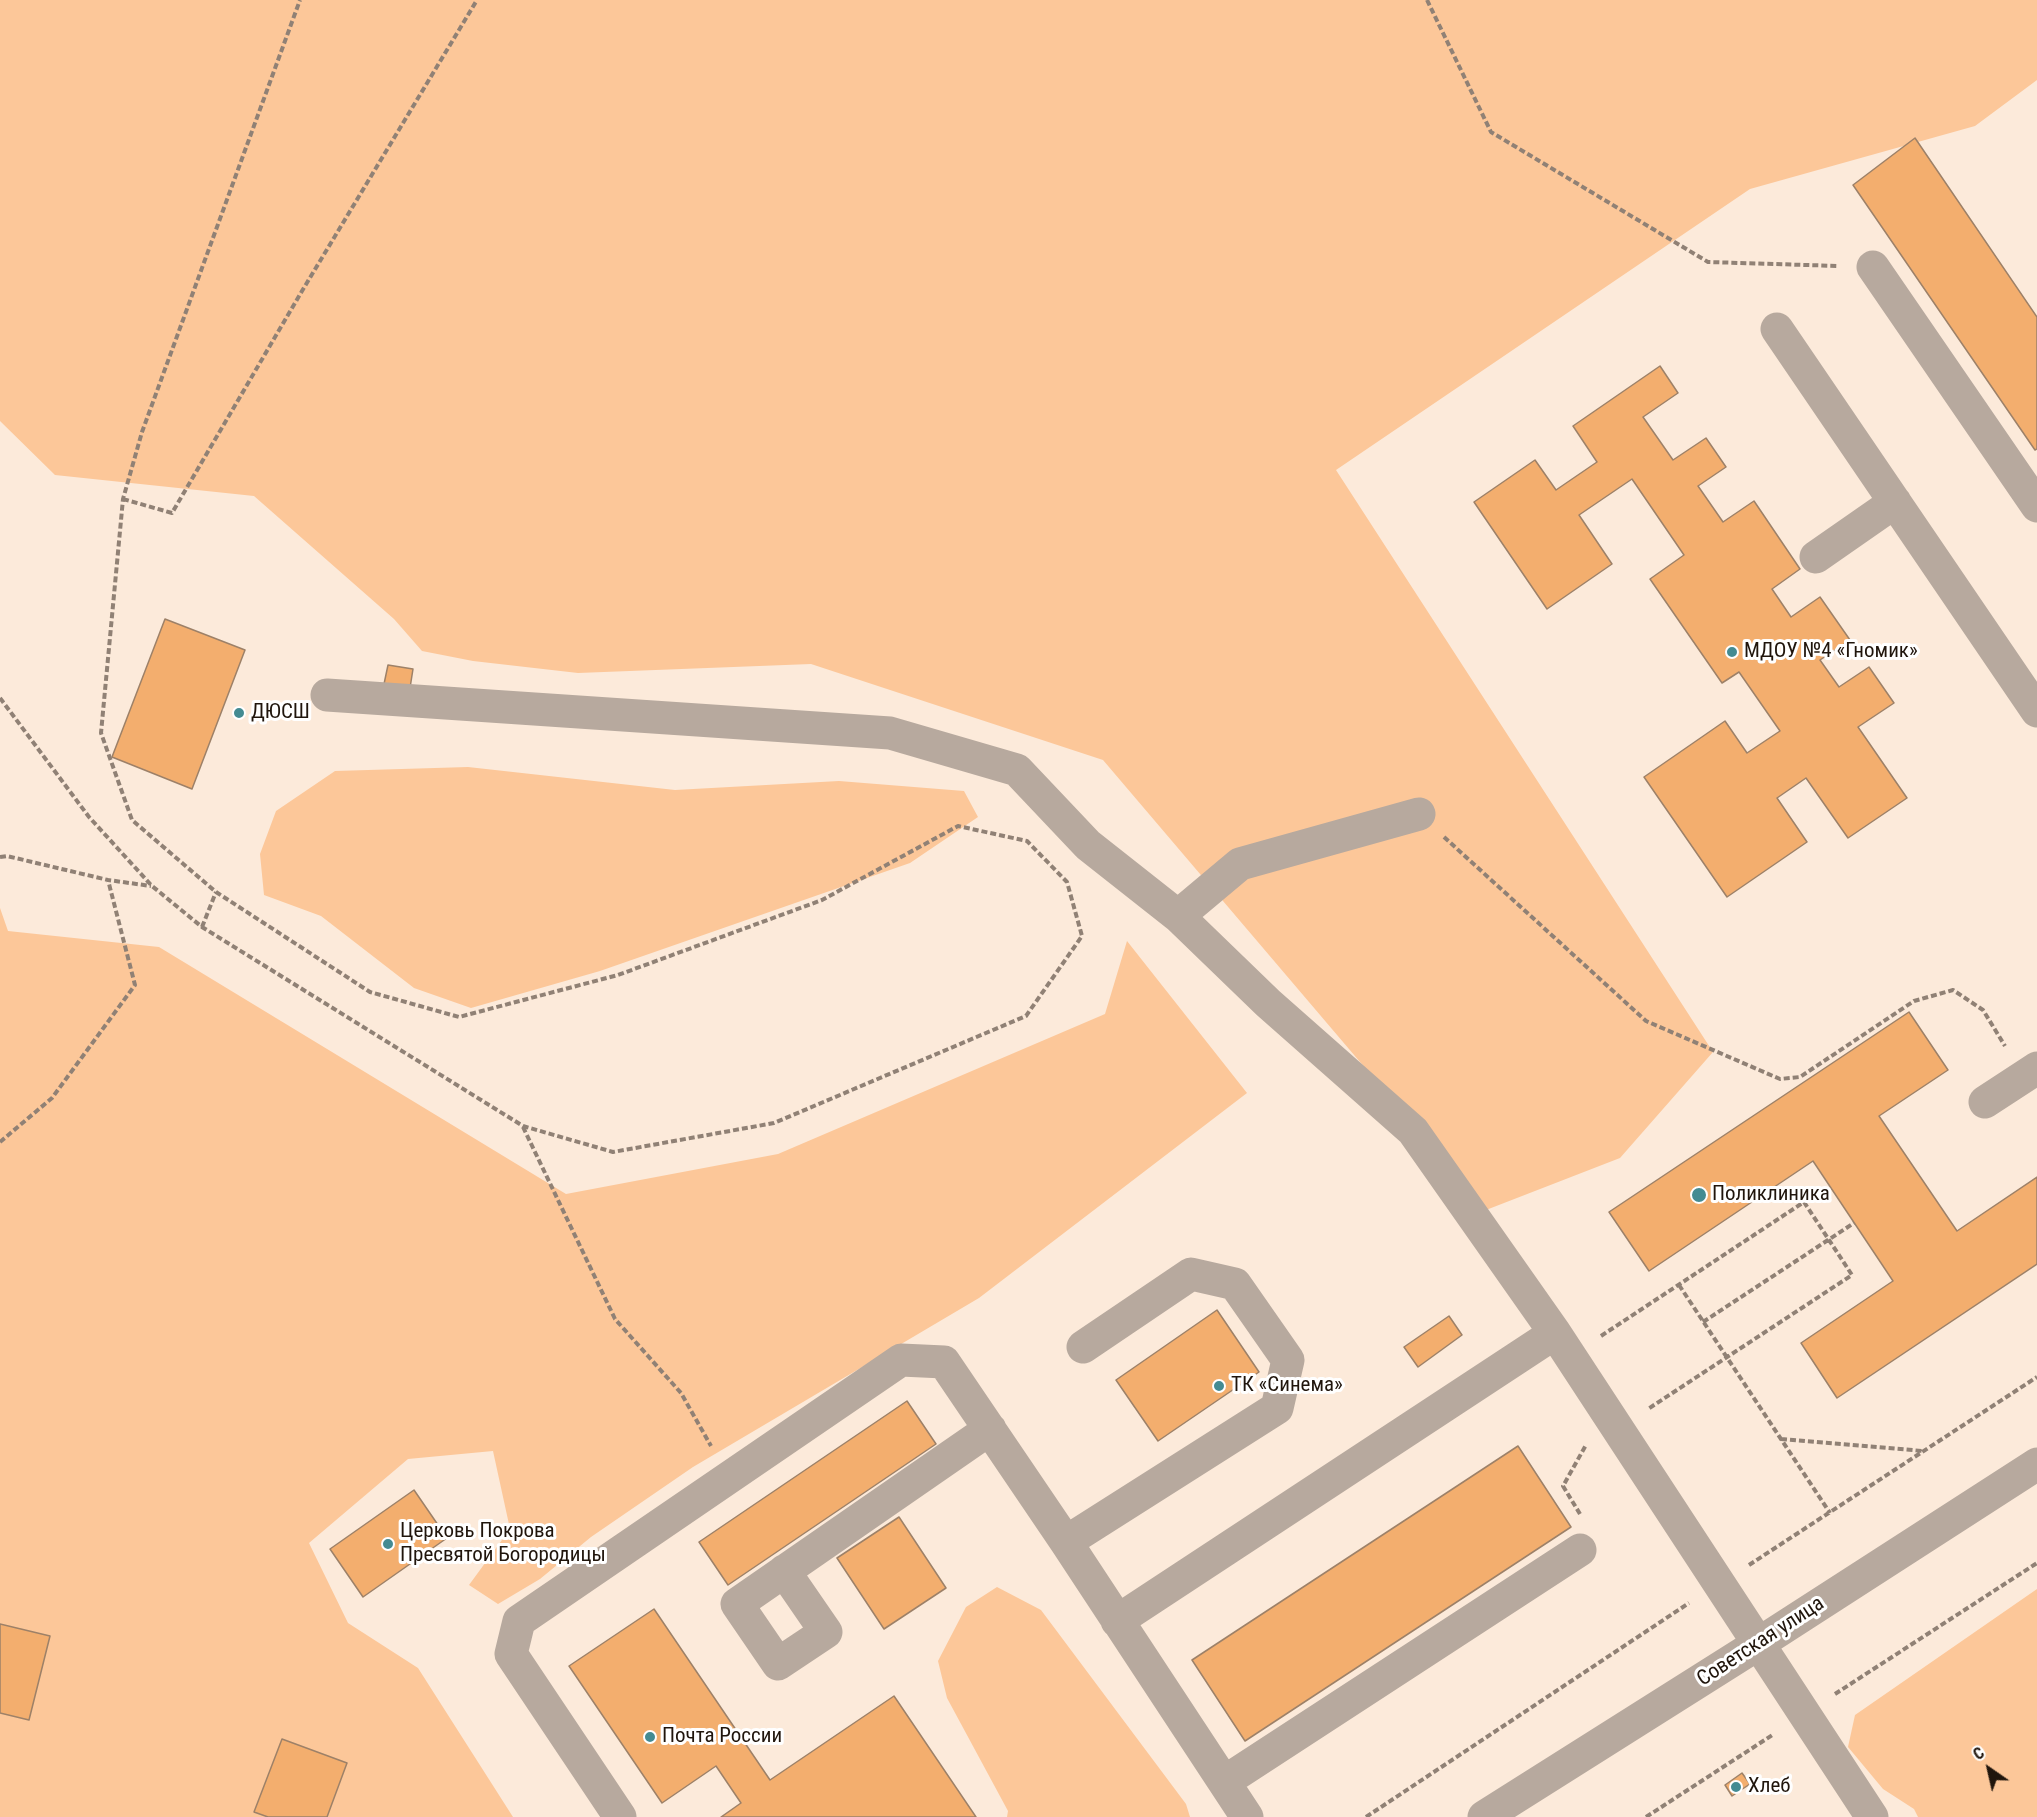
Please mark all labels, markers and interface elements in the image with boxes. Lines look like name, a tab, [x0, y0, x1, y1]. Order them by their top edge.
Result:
place label: МДОУ №4 «Гномик»	[1744, 639, 1918, 665]
marker: МДОУ №4 «Гномик»	[1725, 645, 1739, 659]
place label: ДЮСШ	[251, 700, 310, 726]
marker: ДЮСШ	[232, 706, 246, 720]
place label: Поликлиника	[1712, 1182, 1830, 1208]
marker: Поликлиника	[1690, 1186, 1708, 1204]
place label: ТК «Синема»	[1231, 1373, 1343, 1399]
marker: ТК «Синема»	[1212, 1379, 1226, 1393]
place label: Церковь Покрова Пресвятой Богородицы	[400, 1519, 606, 1569]
marker: Церковь Покрова Пресвятой Богородицы	[381, 1537, 395, 1551]
street label: Советская улица	[1693, 1592, 1829, 1692]
place label: Почта России	[662, 1724, 782, 1750]
marker: Почта России	[643, 1730, 657, 1744]
north arrow	[1959, 1739, 2019, 1799]
text: С	[1970, 1743, 1988, 1764]
place label: Хлеб	[1748, 1774, 1790, 1800]
marker: Хлеб	[1729, 1780, 1743, 1794]

